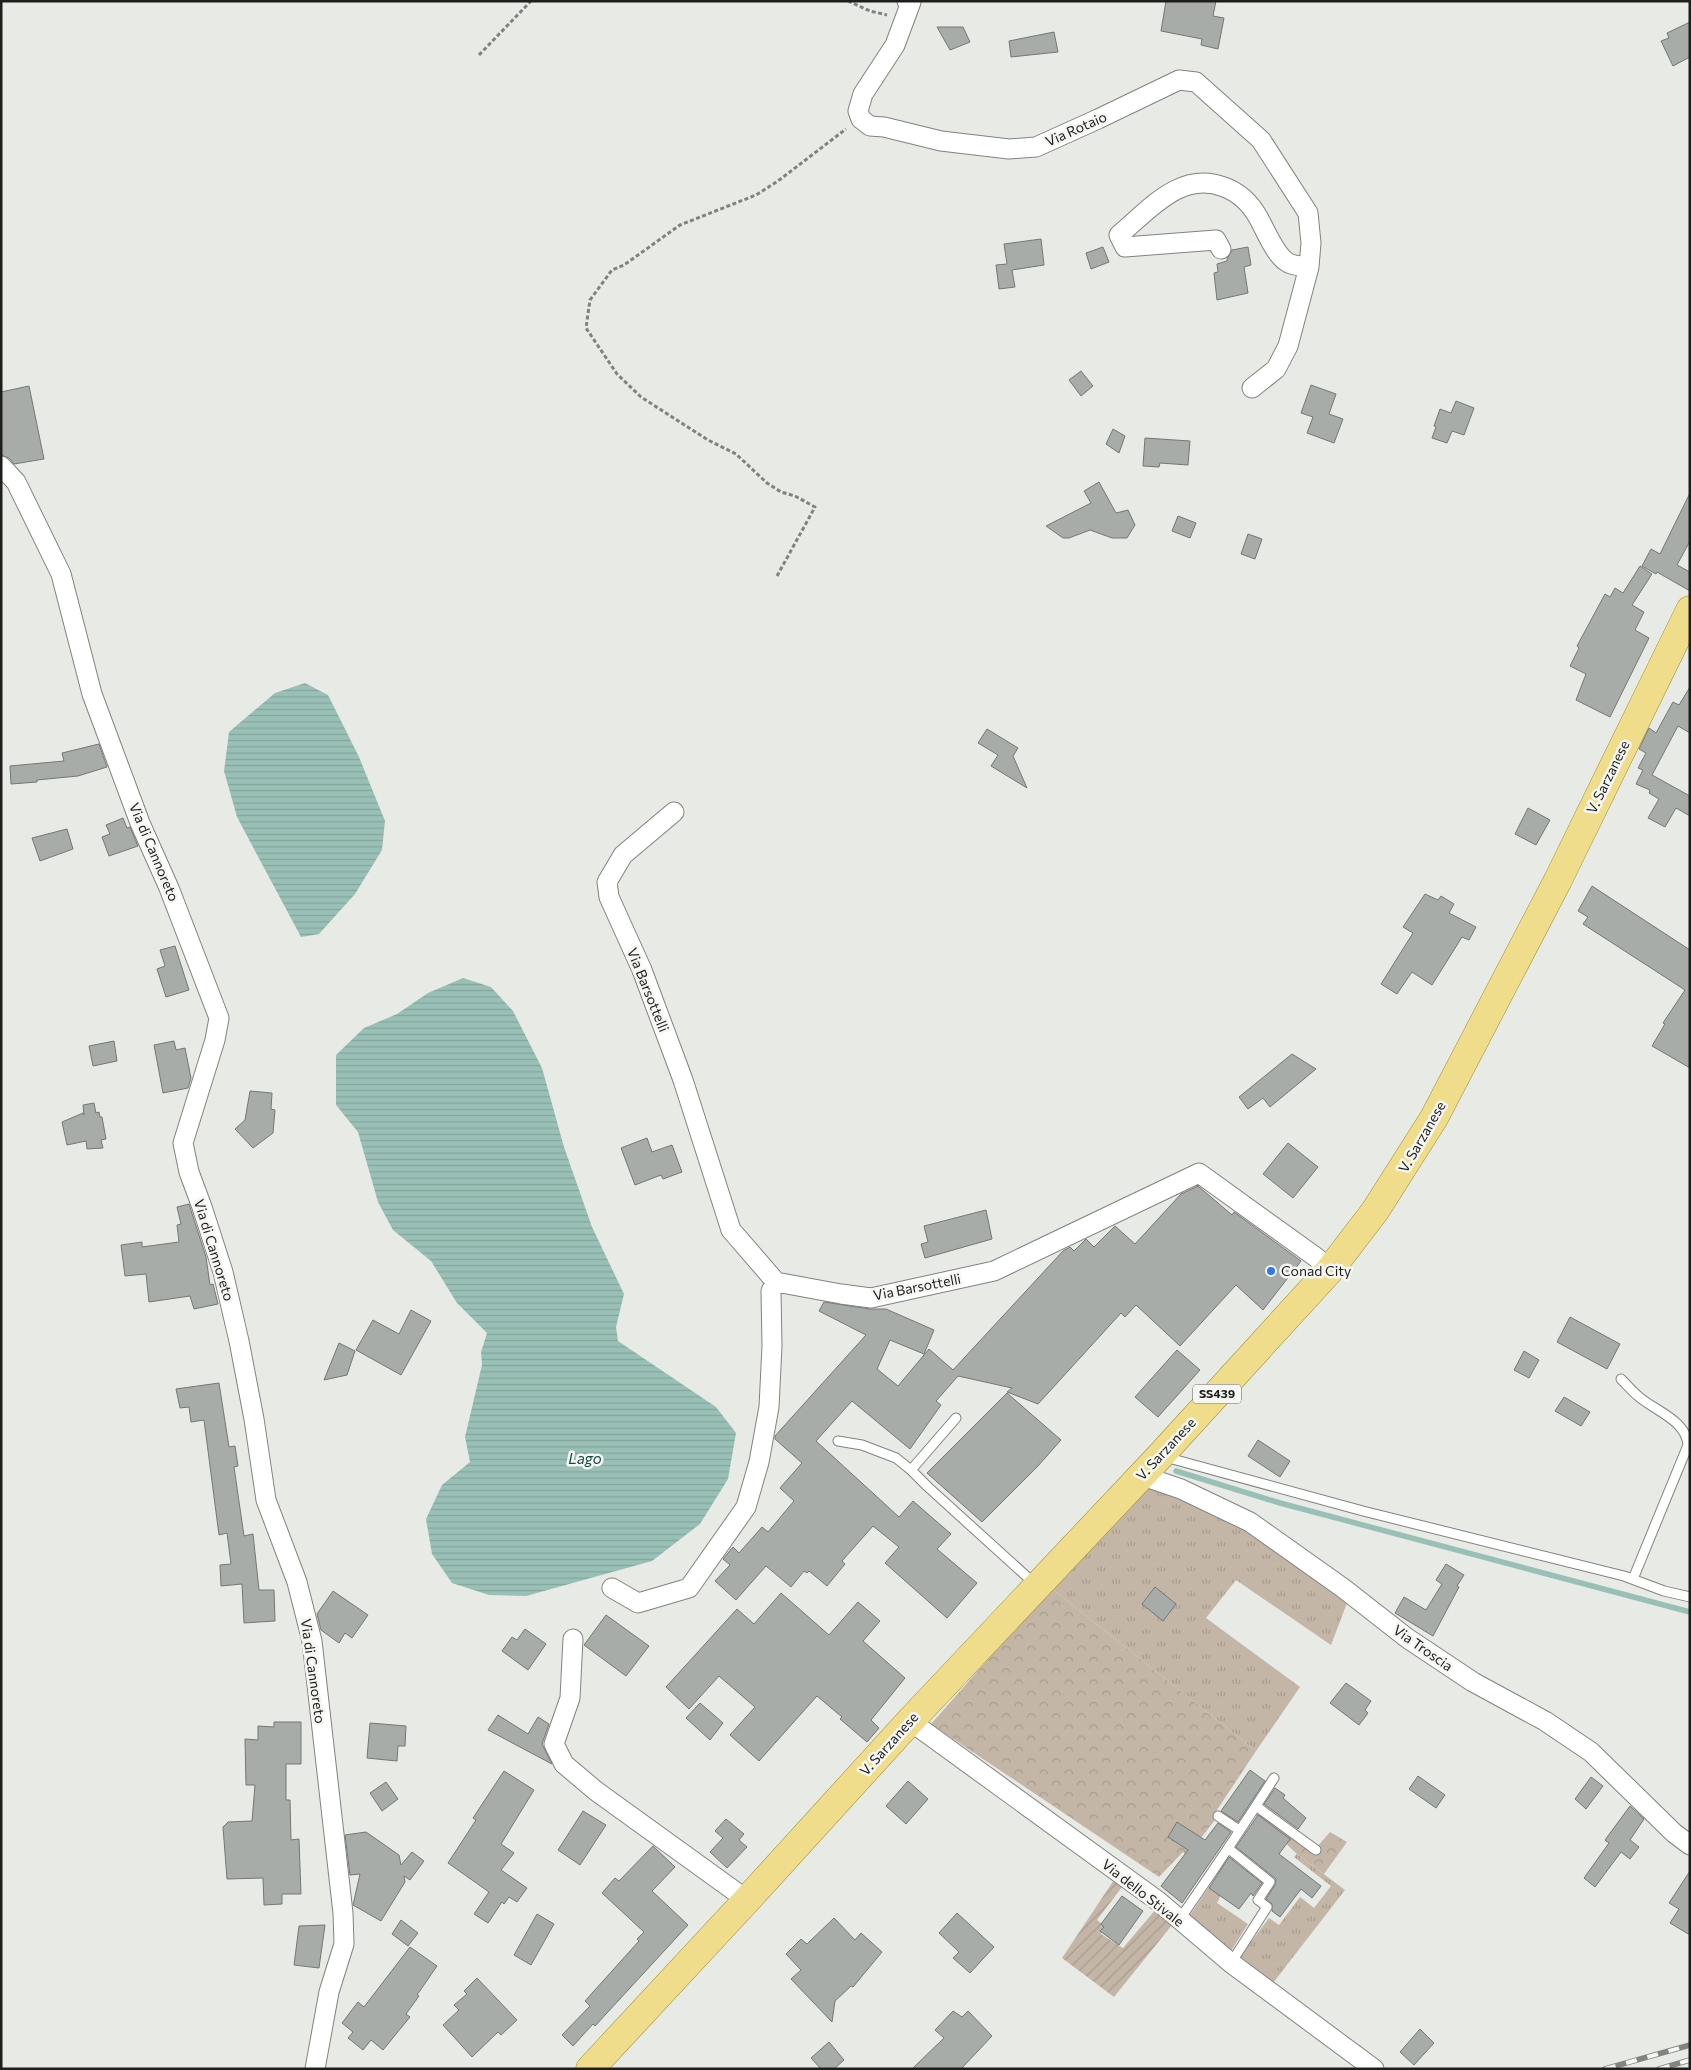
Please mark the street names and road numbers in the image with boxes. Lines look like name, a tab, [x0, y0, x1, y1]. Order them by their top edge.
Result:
street label: Via Rotaio	[1042, 107, 1109, 150]
street label: V. Sarzanese	[1583, 737, 1633, 816]
street label: Via di Cannoreto	[126, 800, 183, 904]
street label: Via Barsottelli	[624, 945, 673, 1034]
street label: V. Sarzanese	[1394, 1098, 1449, 1175]
street label: Via di Cannoreto	[191, 1197, 238, 1303]
street label: Via Barsottelli	[872, 1270, 962, 1303]
road number: SS439	[1193, 1385, 1241, 1404]
street label: V. Sarzanese	[1132, 1414, 1199, 1483]
street label: Via di Cannoreto	[298, 1617, 329, 1724]
street label: Via Troscia	[1390, 1621, 1456, 1674]
street label: V. Sarzanese	[856, 1709, 921, 1779]
street label: Via dello Stivale	[1099, 1855, 1188, 1930]

